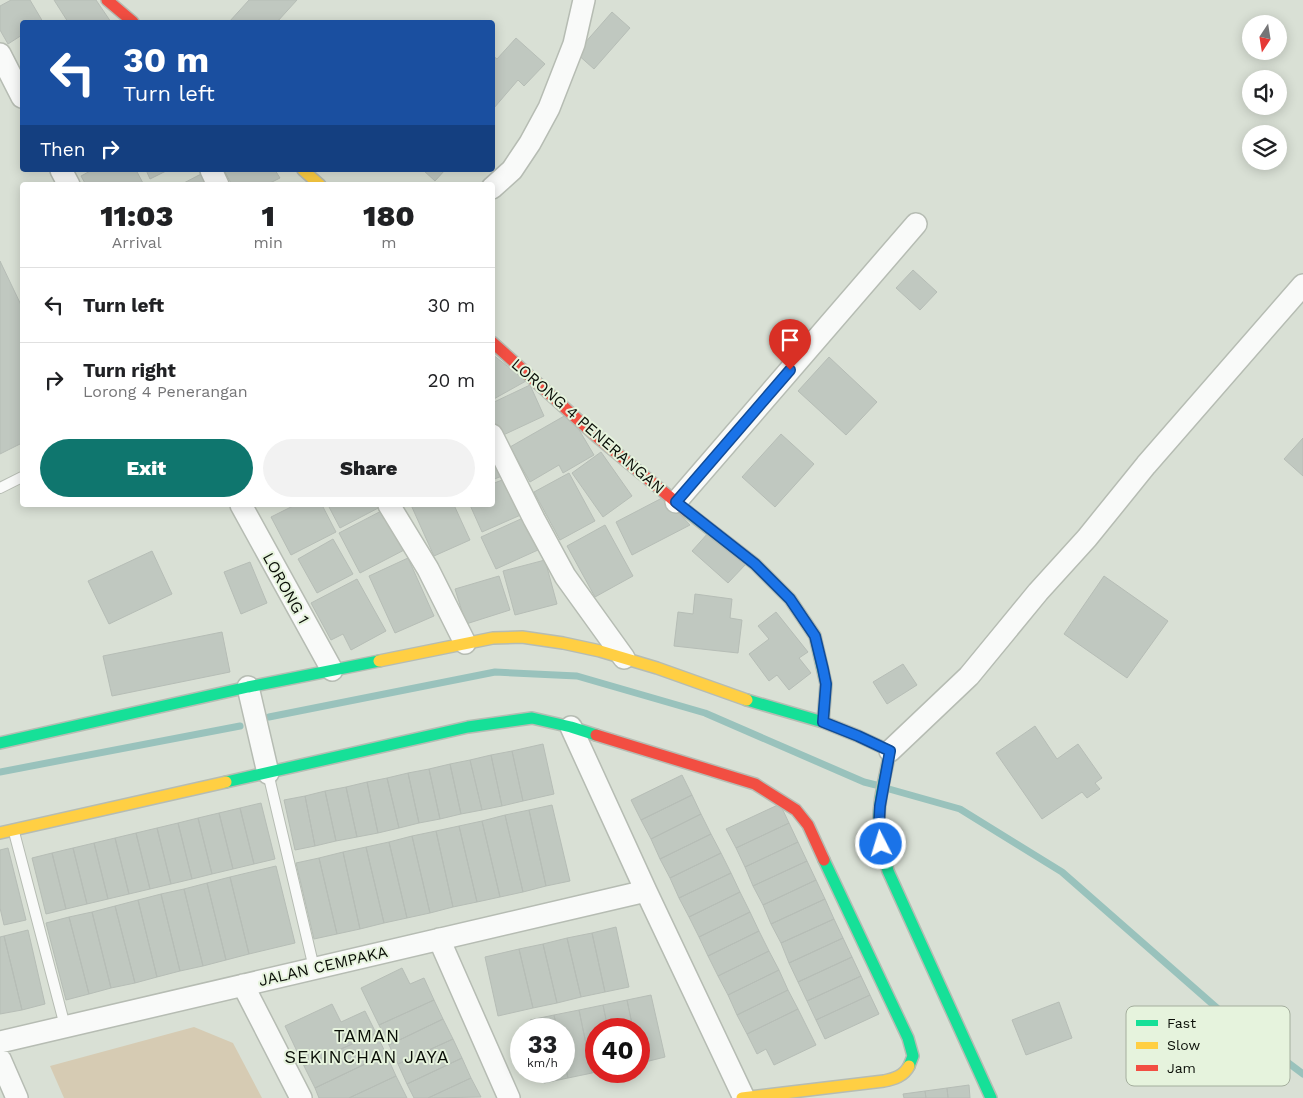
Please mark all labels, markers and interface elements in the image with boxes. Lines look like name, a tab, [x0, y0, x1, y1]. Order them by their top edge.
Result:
north arrow	[1242, 15, 1288, 60]
map controls	[1242, 15, 1287, 170]
text: 30 m	[123, 39, 209, 81]
icon: left	[40, 40, 105, 105]
button: sound	[1242, 70, 1287, 115]
text: Turn left	[123, 81, 215, 106]
button: layers	[1242, 125, 1287, 170]
icon: right	[96, 135, 124, 163]
text: Then	[40, 138, 86, 161]
text: 11:03	[100, 198, 173, 233]
text: 1	[261, 198, 275, 233]
text: 180	[363, 198, 415, 233]
text: Arrival	[112, 233, 162, 252]
text: min	[253, 233, 283, 252]
text: m	[381, 233, 397, 252]
icon: left	[40, 291, 68, 319]
text: Turn left	[83, 294, 164, 317]
text: 30 m	[428, 294, 475, 317]
pin	[769, 319, 811, 370]
icon: arrive	[776, 326, 804, 354]
street label: LORONG 4 PENERANGAN	[508, 354, 668, 498]
text: Turn right	[83, 359, 176, 382]
icon: right	[40, 366, 68, 394]
text: 20 m	[428, 369, 475, 392]
text: Lorong 4 Penerangan	[83, 382, 248, 401]
button: Exit	[40, 439, 253, 497]
button: Share	[263, 439, 475, 497]
street label: LORONG 1	[259, 549, 313, 627]
position arrow	[854, 817, 906, 869]
street label: JALAN CEMPAKA	[257, 942, 390, 990]
legend	[1126, 1006, 1290, 1086]
text: Fast	[1167, 1015, 1196, 1031]
speed limit sign: 40	[585, 1018, 650, 1083]
district label: TAMAN SEKINCHAN JAYA	[284, 1025, 450, 1067]
text: 33	[528, 1030, 557, 1059]
text: Slow	[1167, 1037, 1200, 1053]
text: km/h	[527, 1056, 558, 1070]
text: Jam	[1167, 1060, 1196, 1076]

